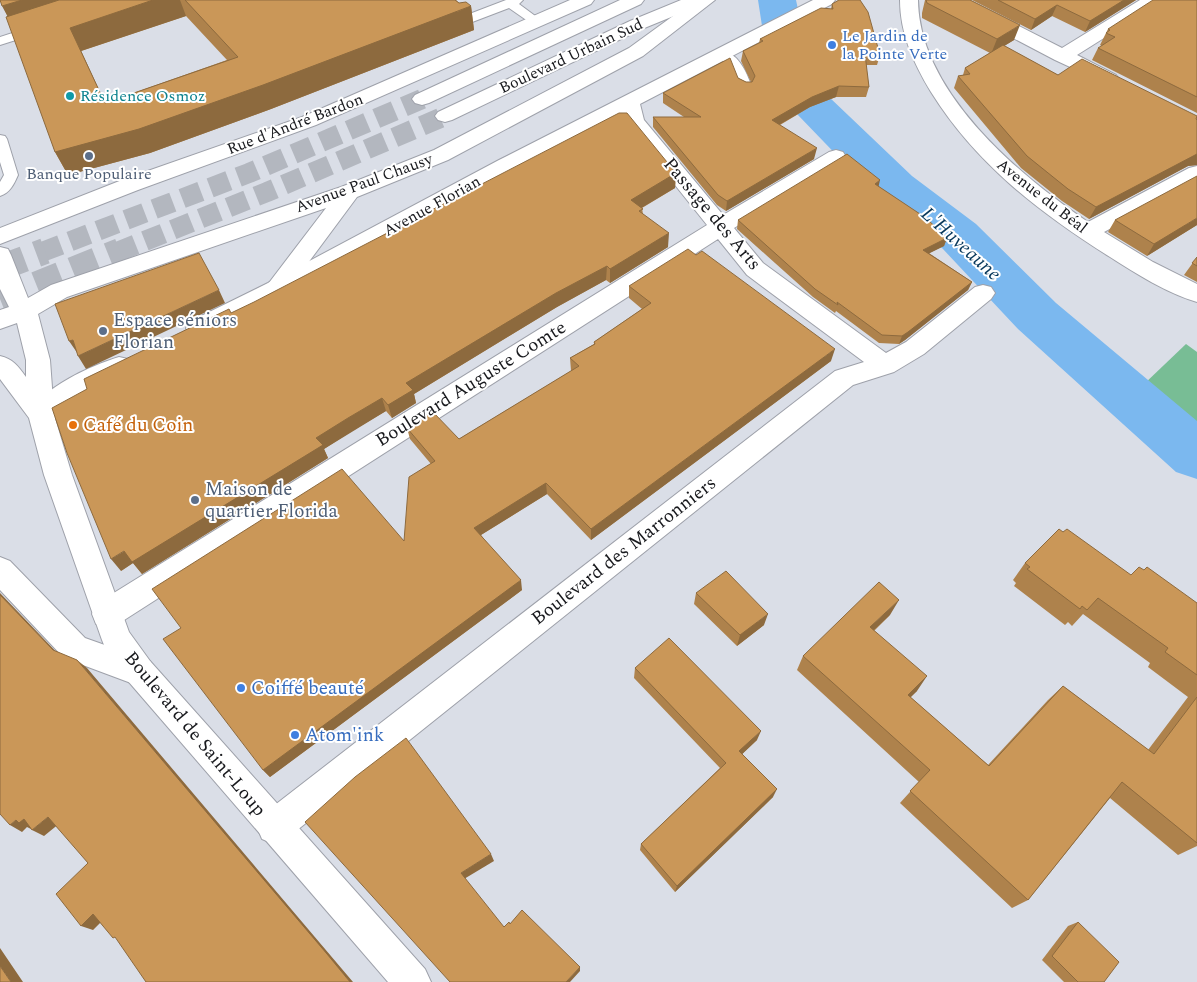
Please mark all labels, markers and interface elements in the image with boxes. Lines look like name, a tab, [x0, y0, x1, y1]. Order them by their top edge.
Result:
street label: Boulevard Urbain Sud	[495, 12, 647, 100]
place label: Le Jardin de la Pointe Verte	[842, 24, 947, 66]
marker: Le Jardin de la Pointe Verte	[826, 39, 838, 51]
place label: Résidence Osmoz	[80, 84, 205, 108]
street label: Rue d'André Bardon	[223, 87, 367, 161]
marker: Résidence Osmoz	[64, 90, 76, 102]
street label: Avenue Paul Chausy	[292, 147, 437, 219]
marker: Banque Populaire	[83, 150, 95, 162]
street label: Passage des Arts	[656, 151, 768, 277]
street label: Avenue du Béal	[991, 153, 1093, 239]
place label: Banque Populaire	[26, 162, 152, 186]
street label: Avenue Florian	[379, 169, 485, 243]
water label: L'Huveaune	[914, 200, 1008, 288]
place label: Espace séniors Florian	[113, 306, 237, 357]
street label: Boulevard Auguste Comte	[370, 313, 572, 455]
marker: Espace séniors Florian	[97, 325, 109, 337]
place label: Café du Coin	[83, 411, 193, 440]
marker: Café du Coin	[67, 419, 79, 431]
street label: Boulevard des Marronniers	[525, 469, 723, 633]
place label: Maison de quartier Florida	[205, 475, 339, 526]
marker: Maison de quartier Florida	[189, 494, 201, 506]
street label: Boulevard de Saint-Loup	[117, 645, 273, 823]
place label: Coiffé beauté	[251, 674, 364, 703]
marker: Coiffé beauté	[235, 682, 247, 694]
place label: Atom'ink	[305, 721, 385, 750]
marker: Atom'ink	[289, 729, 301, 741]

